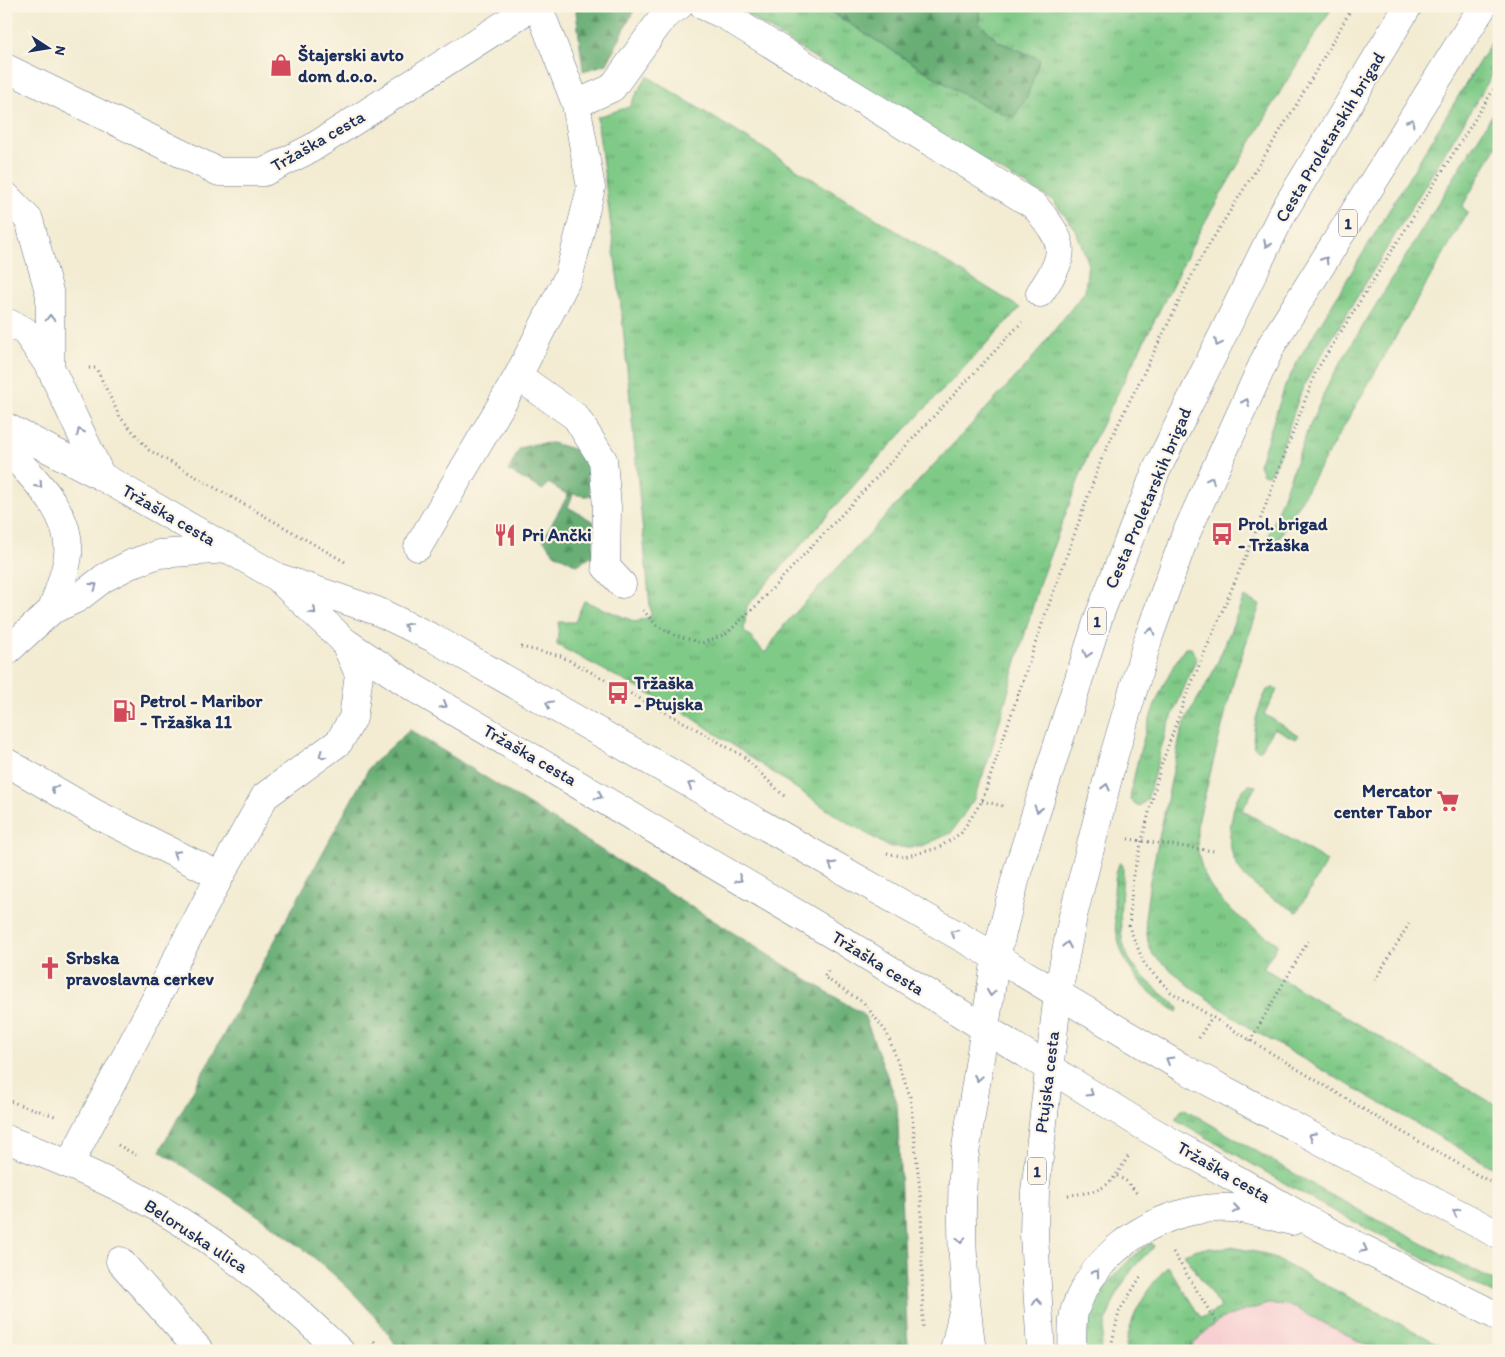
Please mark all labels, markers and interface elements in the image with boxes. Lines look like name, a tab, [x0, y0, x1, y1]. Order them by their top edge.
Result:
north arrow	[22, 22, 72, 72]
text: N	[51, 44, 70, 57]
place label: Štajerski avto dom d.o.o.	[298, 44, 404, 87]
street label: Cesta Proletarskih brigad	[1270, 48, 1390, 226]
shop icon: Štajerski avto dom d.o.o.	[268, 52, 294, 78]
street label: Tržaška cesta	[267, 105, 370, 177]
one-way arrow	[1404, 118, 1414, 127]
road number: 1	[1339, 210, 1357, 237]
one-way arrow	[1263, 239, 1273, 248]
one-way arrow	[1318, 256, 1328, 265]
one-way arrow	[45, 314, 55, 322]
one-way arrow	[1214, 338, 1224, 347]
one-way arrow	[1240, 398, 1251, 407]
street label: Cesta Proletarskih brigad	[1100, 404, 1196, 592]
one-way arrow	[76, 428, 87, 437]
one-way arrow	[1204, 476, 1215, 485]
one-way arrow	[33, 479, 42, 488]
street label: Tržaška cesta	[118, 479, 221, 551]
place label: Prol. brigad - Tržaška	[1238, 513, 1328, 556]
bus stop icon: Prol. brigad - Tržaška	[1209, 521, 1235, 547]
restaurant icon: Pri Ančki	[492, 522, 518, 548]
place label: Pri Ančki	[522, 524, 592, 546]
one-way arrow	[88, 583, 98, 592]
one-way arrow	[307, 605, 316, 614]
road number: 1	[1088, 608, 1106, 634]
one-way arrow	[403, 622, 412, 632]
one-way arrow	[1145, 627, 1155, 636]
one-way arrow	[1083, 649, 1093, 657]
place label: Tržaška - Ptujska	[633, 672, 703, 715]
bus stop icon: Tržaška - Ptujska	[605, 680, 631, 706]
place label: Petrol - Maribor - Tržaška 11	[140, 690, 263, 733]
fuel station icon: Petrol - Maribor - Tržaška 11	[111, 698, 137, 724]
one-way arrow	[439, 699, 448, 709]
one-way arrow	[546, 701, 555, 711]
street label: Tržaška cesta	[479, 719, 582, 791]
one-way arrow	[319, 749, 328, 757]
place label: Mercator center Tabor	[1334, 780, 1433, 823]
one-way arrow	[687, 781, 696, 791]
one-way arrow	[1100, 784, 1110, 792]
one-way arrow	[51, 786, 60, 796]
supermarket icon: Mercator center Tabor	[1435, 788, 1461, 814]
one-way arrow	[594, 790, 603, 800]
one-way arrow	[1034, 804, 1044, 812]
one-way arrow	[172, 850, 181, 860]
one-way arrow	[828, 861, 837, 871]
one-way arrow	[734, 873, 743, 883]
street label: Tržaška cesta	[828, 926, 929, 1000]
one-way arrow	[950, 930, 959, 940]
one-way arrow	[1062, 941, 1072, 949]
place label: Srbska pravoslavna cerkev	[65, 947, 214, 990]
church icon: Srbska pravoslavna cerkev	[37, 955, 63, 981]
one-way arrow	[986, 990, 997, 998]
street label: Ptujska cesta	[1030, 1029, 1064, 1134]
one-way arrow	[1165, 1056, 1174, 1066]
one-way arrow	[973, 1073, 983, 1082]
one-way arrow	[1085, 1086, 1094, 1096]
one-way arrow	[1309, 1132, 1318, 1142]
street label: Tržaška cesta	[1173, 1136, 1276, 1208]
road number: 1	[1028, 1158, 1046, 1184]
street label: Beloruska ulica	[140, 1194, 253, 1278]
one-way arrow	[1233, 1203, 1241, 1214]
one-way arrow	[1452, 1208, 1461, 1218]
one-way arrow	[956, 1237, 967, 1245]
one-way arrow	[1359, 1243, 1368, 1253]
one-way arrow	[1090, 1269, 1099, 1279]
one-way arrow	[1032, 1298, 1043, 1306]

